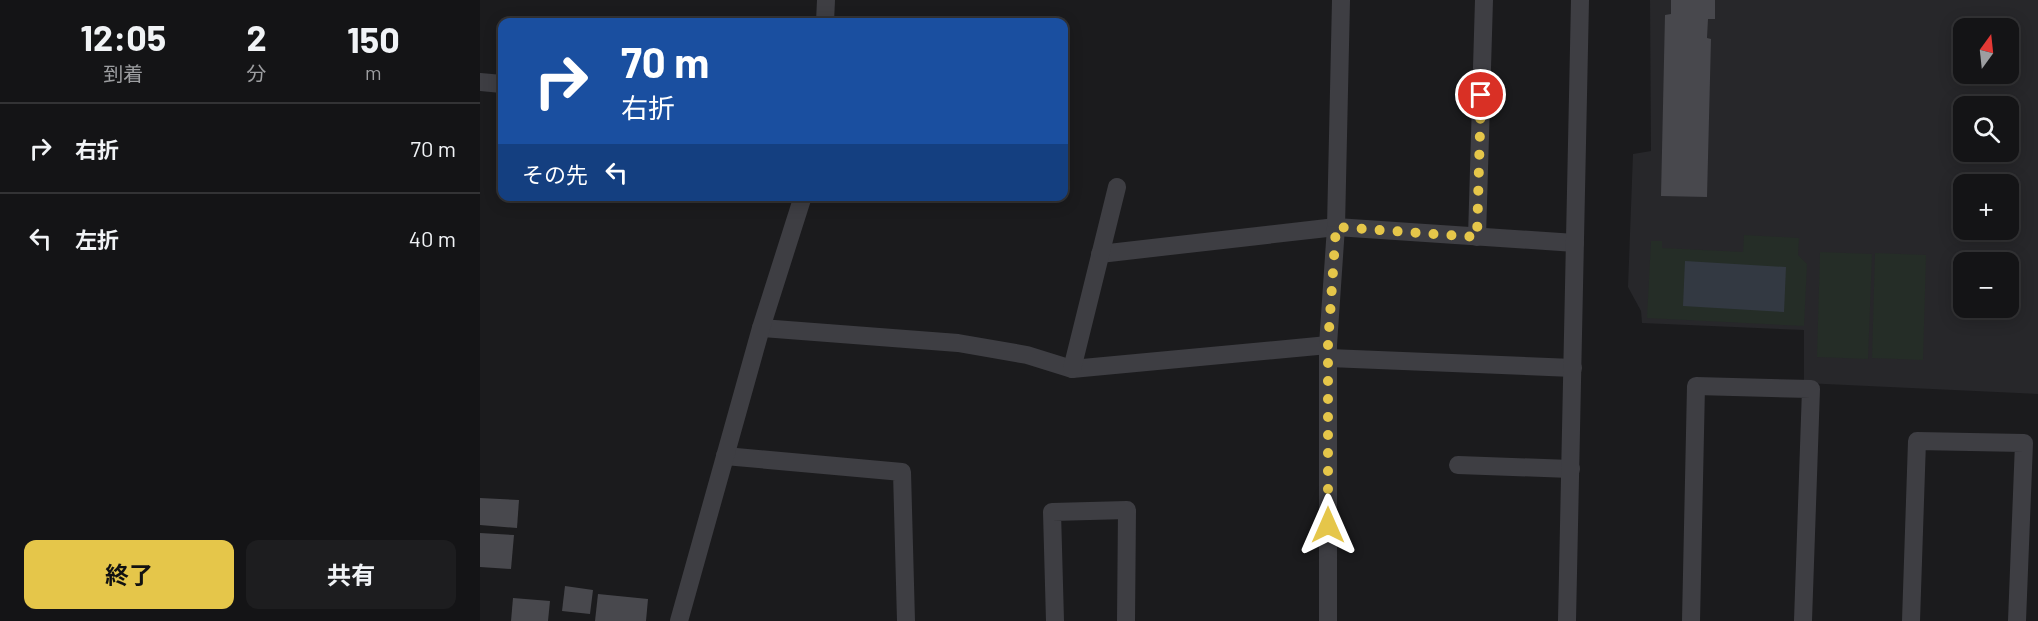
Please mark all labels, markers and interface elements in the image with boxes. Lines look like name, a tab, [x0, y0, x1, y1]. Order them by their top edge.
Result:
text: 12:05	[80, 15, 166, 58]
text: 2	[247, 15, 267, 58]
text: 150	[347, 17, 400, 60]
north arrow	[1953, 18, 2019, 84]
map controls	[1953, 18, 2019, 318]
text: 70 m	[621, 36, 709, 86]
icon: right	[522, 42, 600, 120]
text: m	[365, 60, 382, 84]
text: 到着	[103, 61, 143, 85]
text: 分	[247, 61, 267, 85]
pin	[1455, 69, 1506, 120]
icon: arrive	[1464, 78, 1497, 111]
text: 右折	[621, 91, 675, 123]
button: search	[1953, 96, 2019, 162]
icon: right	[24, 132, 57, 165]
text: 70 m	[411, 135, 456, 161]
text: 右折	[75, 136, 119, 162]
icon: left	[600, 156, 633, 189]
text: その先	[522, 161, 588, 187]
button: +	[1953, 174, 2019, 240]
icon: left	[24, 222, 57, 255]
text: 40 m	[409, 225, 456, 251]
text: 左折	[75, 226, 119, 252]
button: −	[1953, 252, 2019, 318]
position arrow	[1296, 493, 1360, 557]
button: 終了	[24, 540, 234, 609]
button: 共有	[246, 540, 456, 609]

